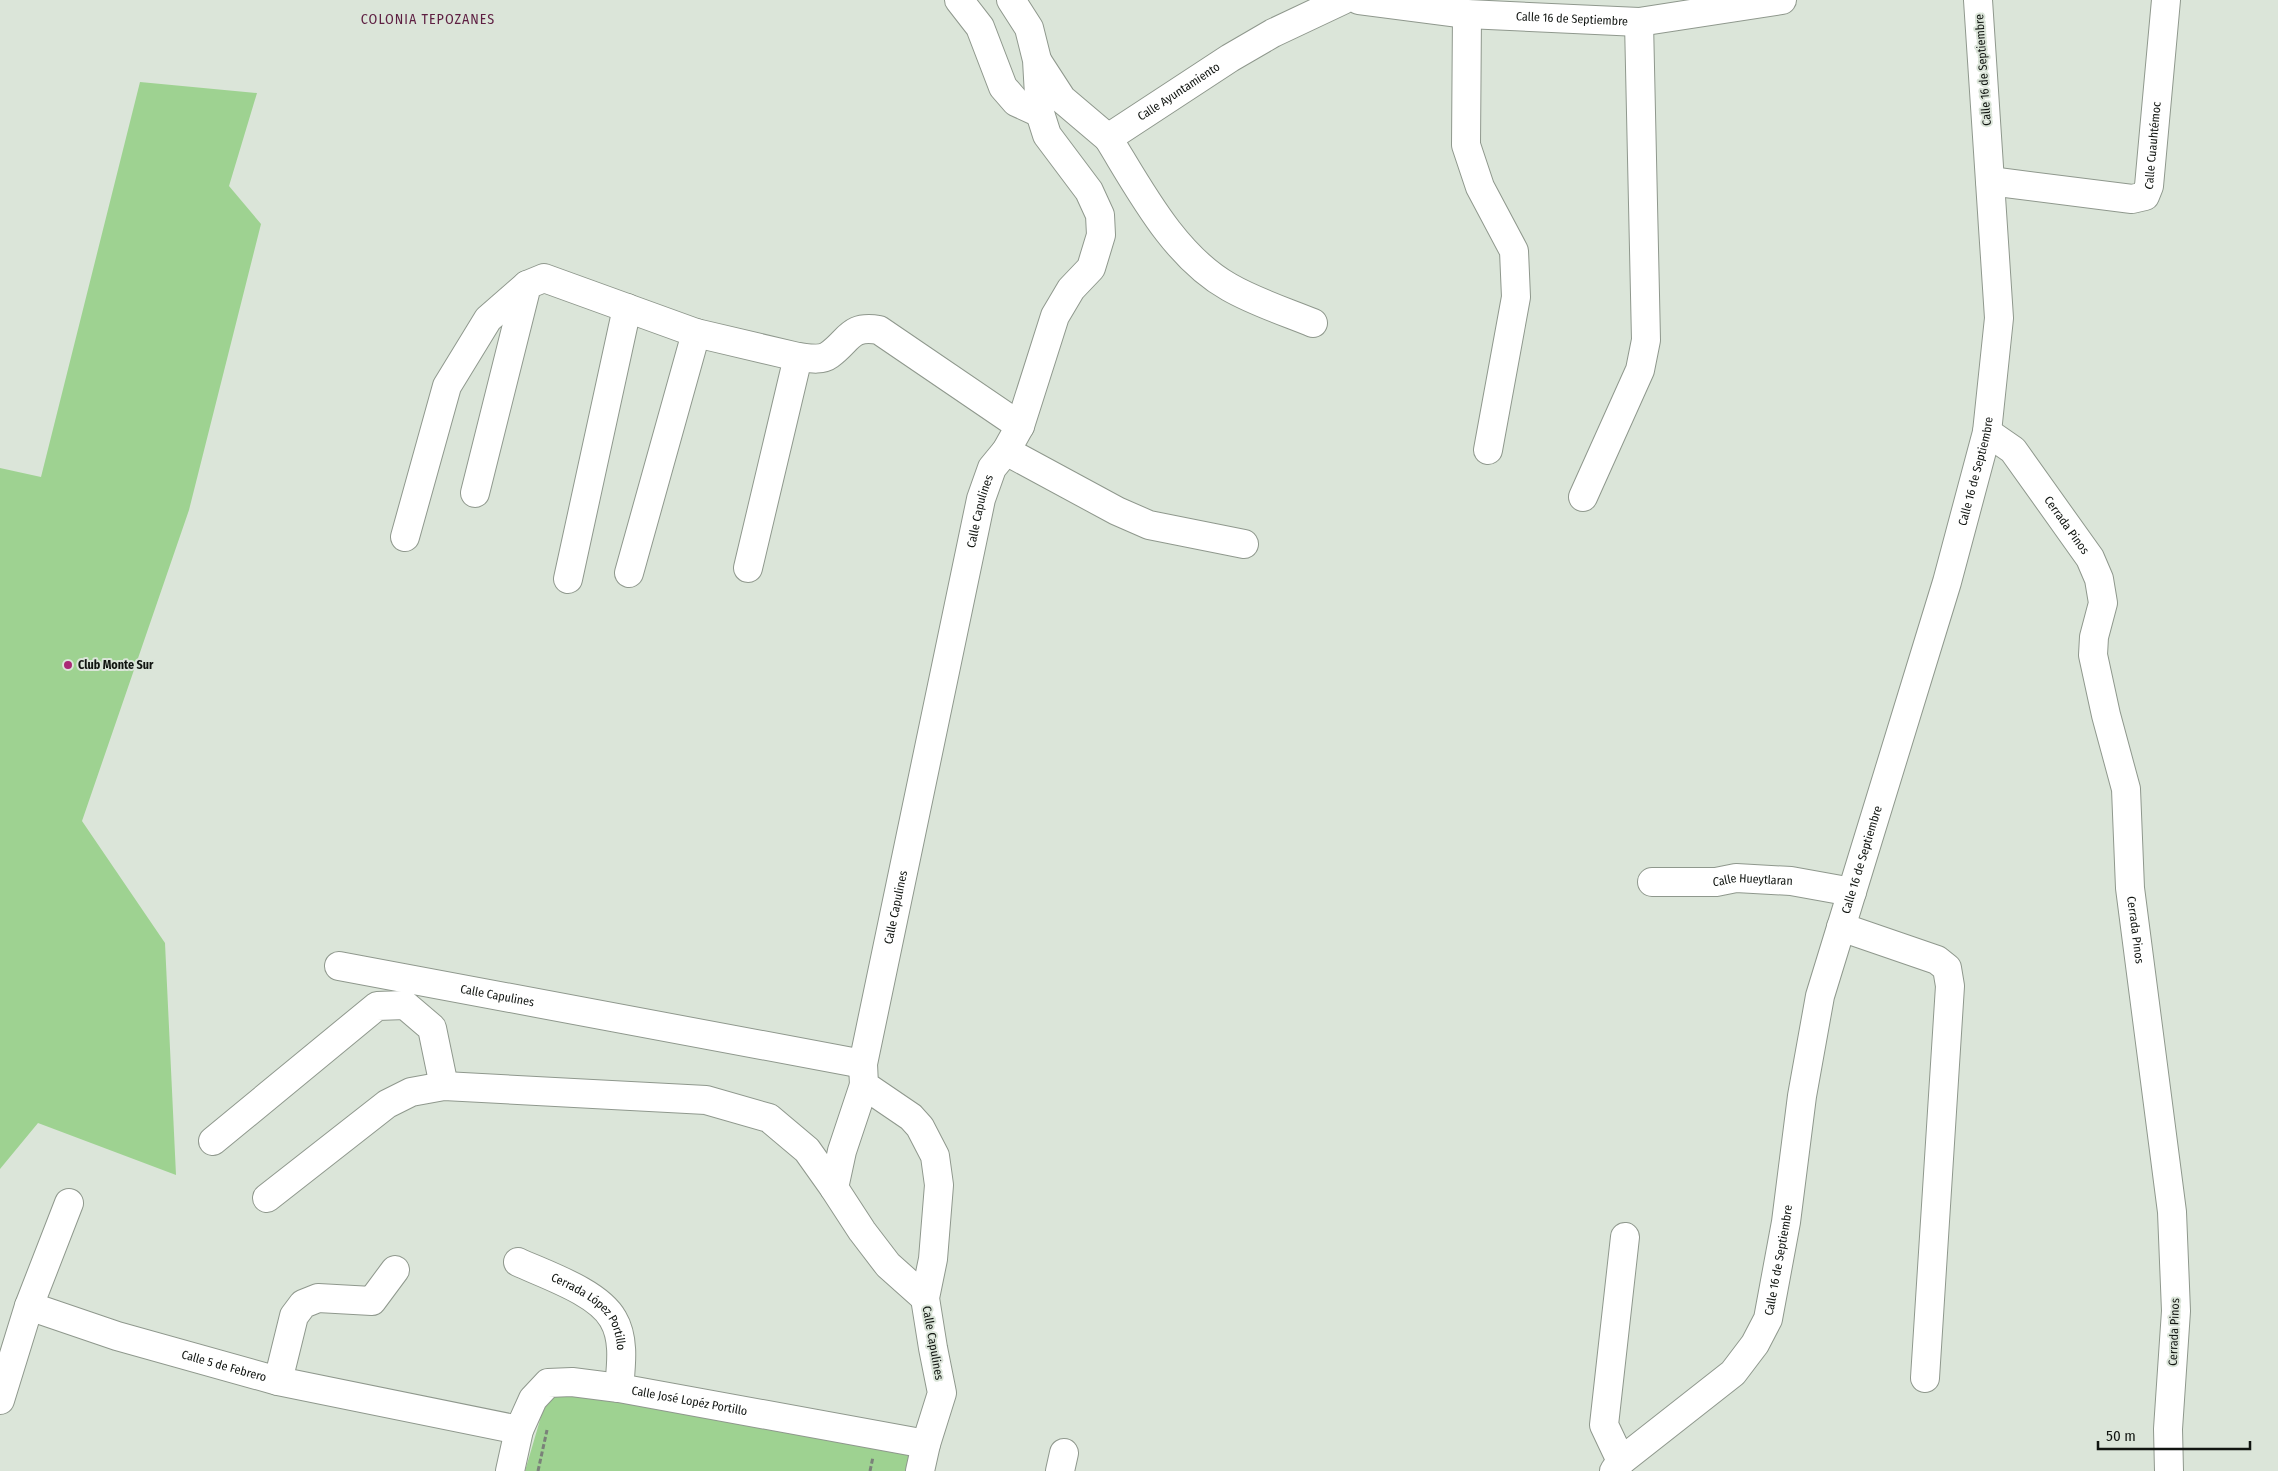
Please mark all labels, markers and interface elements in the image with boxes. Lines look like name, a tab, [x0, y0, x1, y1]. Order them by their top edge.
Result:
street label: Calle 16 de Septiembre	[1516, 9, 1628, 28]
district label: COLONIA TEPOZANES	[361, 11, 495, 28]
street label: Calle 16 de Septiembre	[1972, 14, 1994, 126]
street label: Calle Ayuntamiento	[1135, 60, 1222, 124]
street label: Calle Cuauhtémoc	[2141, 101, 2164, 192]
street label: Calle 16 de Septiembre	[1955, 416, 1996, 527]
street label: Calle Capulines	[964, 473, 996, 549]
street label: Cerrada Pinos	[2041, 493, 2092, 557]
place label: Club Monte Sur	[78, 658, 154, 672]
marker: Club Monte Sur	[62, 659, 74, 671]
street label: Calle 16 de Septiembre	[1839, 804, 1885, 915]
street label: Calle Capulines	[881, 869, 910, 945]
street label: Calle Hueytlaran	[1713, 871, 1793, 889]
street label: Cerrada Pinos	[2124, 895, 2147, 964]
street label: Calle Capulines	[459, 982, 535, 1009]
street label: Calle 16 de Septiembre	[1762, 1204, 1795, 1317]
street label: Cerrada López Portillo	[549, 1270, 628, 1351]
street label: Cerrada Pinos	[2166, 1298, 2182, 1366]
street label: Calle Capulines	[920, 1305, 946, 1381]
street label: Calle 5 de Febrero	[180, 1347, 268, 1384]
street label: Calle José Lopéz Portillo	[630, 1383, 749, 1418]
scale bar	[2098, 1418, 2250, 1450]
text: 50 m	[2106, 1427, 2136, 1445]

